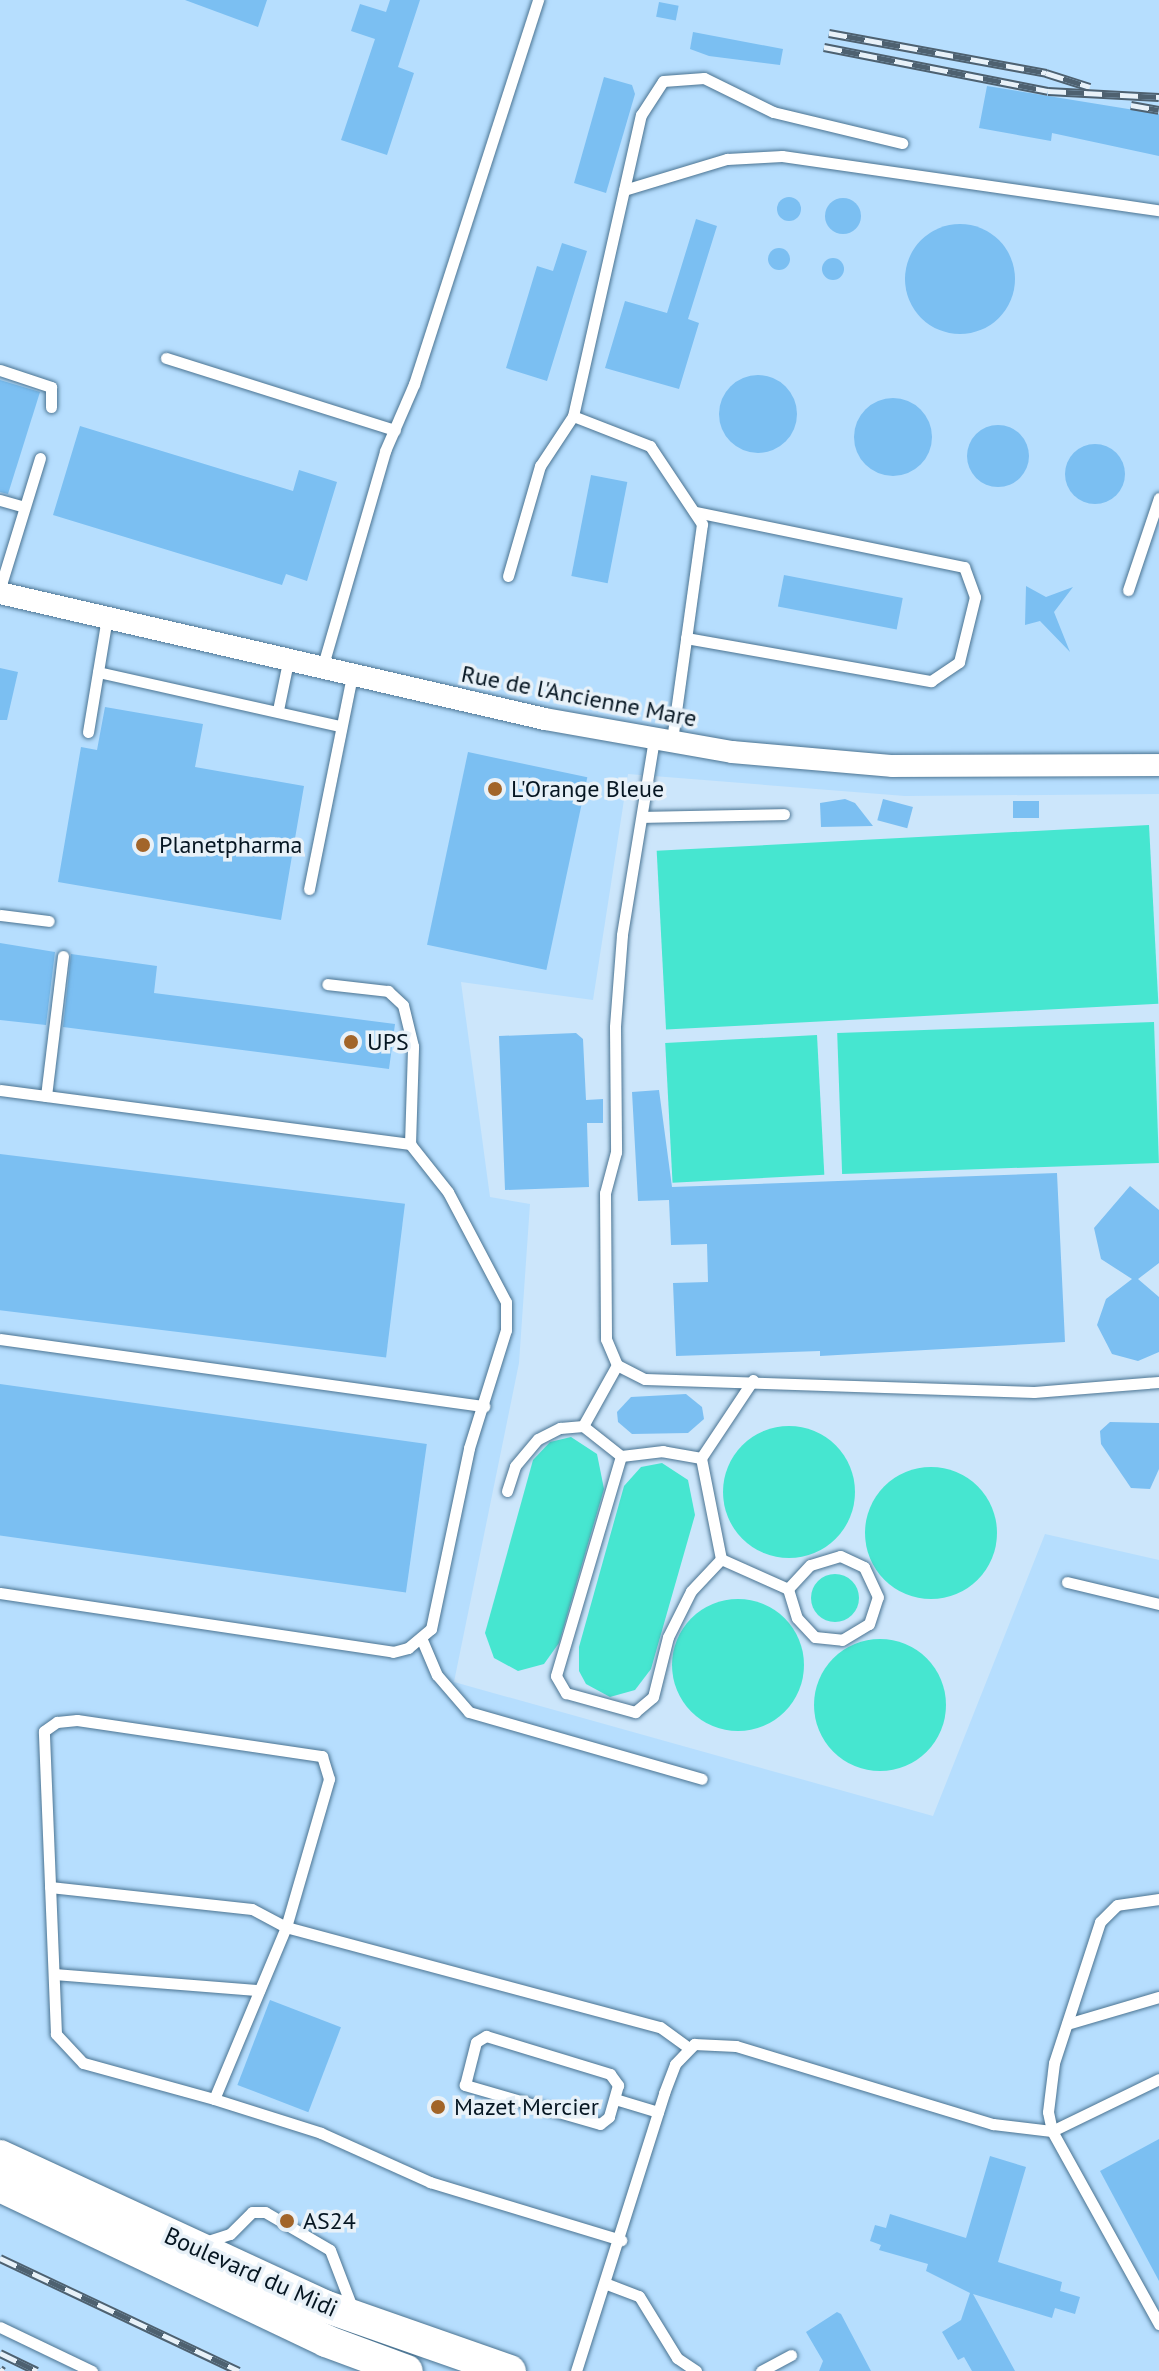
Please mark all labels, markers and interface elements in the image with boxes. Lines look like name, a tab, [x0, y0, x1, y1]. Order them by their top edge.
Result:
street label: Rue de l'Ancienne Mare	[459, 659, 699, 733]
place label: L'Orange Bleue	[511, 775, 664, 803]
marker: L'Orange Bleue	[486, 780, 504, 798]
place label: Planetpharma	[159, 831, 302, 859]
marker: Planetpharma	[134, 836, 152, 854]
place label: UPS	[367, 1028, 409, 1056]
marker: UPS	[342, 1033, 360, 1051]
place label: Mazet Mercier	[454, 2093, 599, 2121]
marker: Mazet Mercier	[429, 2098, 447, 2116]
place label: AS24	[303, 2207, 356, 2235]
marker: AS24	[278, 2212, 296, 2230]
street label: Boulevard du Midi	[160, 2221, 342, 2323]

